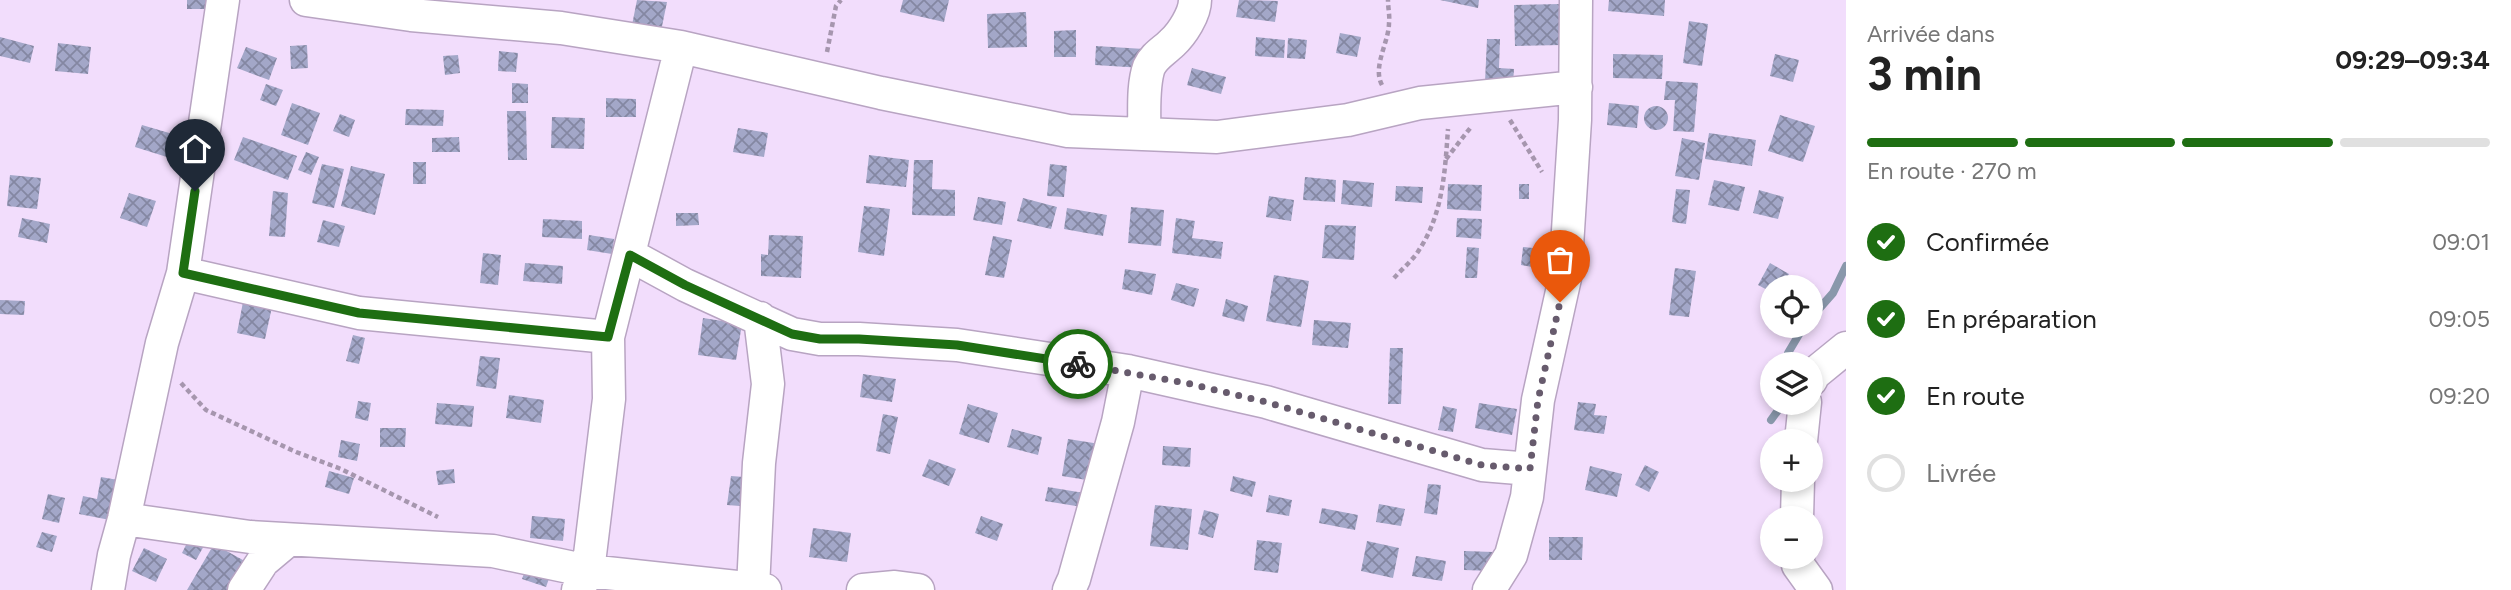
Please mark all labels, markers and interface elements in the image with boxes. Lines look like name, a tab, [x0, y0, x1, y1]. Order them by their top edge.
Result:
text: Arrivée dans	[1867, 20, 1995, 48]
text: 09:29–09:34	[2335, 44, 2490, 76]
text: 3 min	[1867, 46, 1982, 102]
pin	[165, 119, 225, 191]
icon: home	[176, 130, 214, 168]
text: En route · 270 m	[1867, 157, 2037, 185]
icon: check	[1867, 223, 1905, 261]
text: Confirmée	[1926, 226, 2049, 258]
text: 09:01	[2432, 228, 2490, 256]
pin	[1530, 230, 1590, 302]
icon: bag	[1541, 241, 1579, 279]
map controls	[1760, 275, 1823, 569]
button: locate	[1760, 275, 1823, 338]
icon: check	[1867, 300, 1905, 338]
text: En préparation	[1926, 303, 2097, 335]
text: 09:05	[2428, 305, 2490, 333]
courier	[1043, 329, 1113, 399]
icon: bike	[1059, 345, 1097, 383]
button: layers	[1760, 352, 1823, 415]
icon: check	[1867, 377, 1905, 415]
text: En route	[1926, 380, 2025, 412]
text: 09:20	[2429, 382, 2490, 410]
button: +	[1760, 429, 1823, 492]
text: Livrée	[1926, 457, 1996, 489]
button: −	[1760, 506, 1823, 569]

